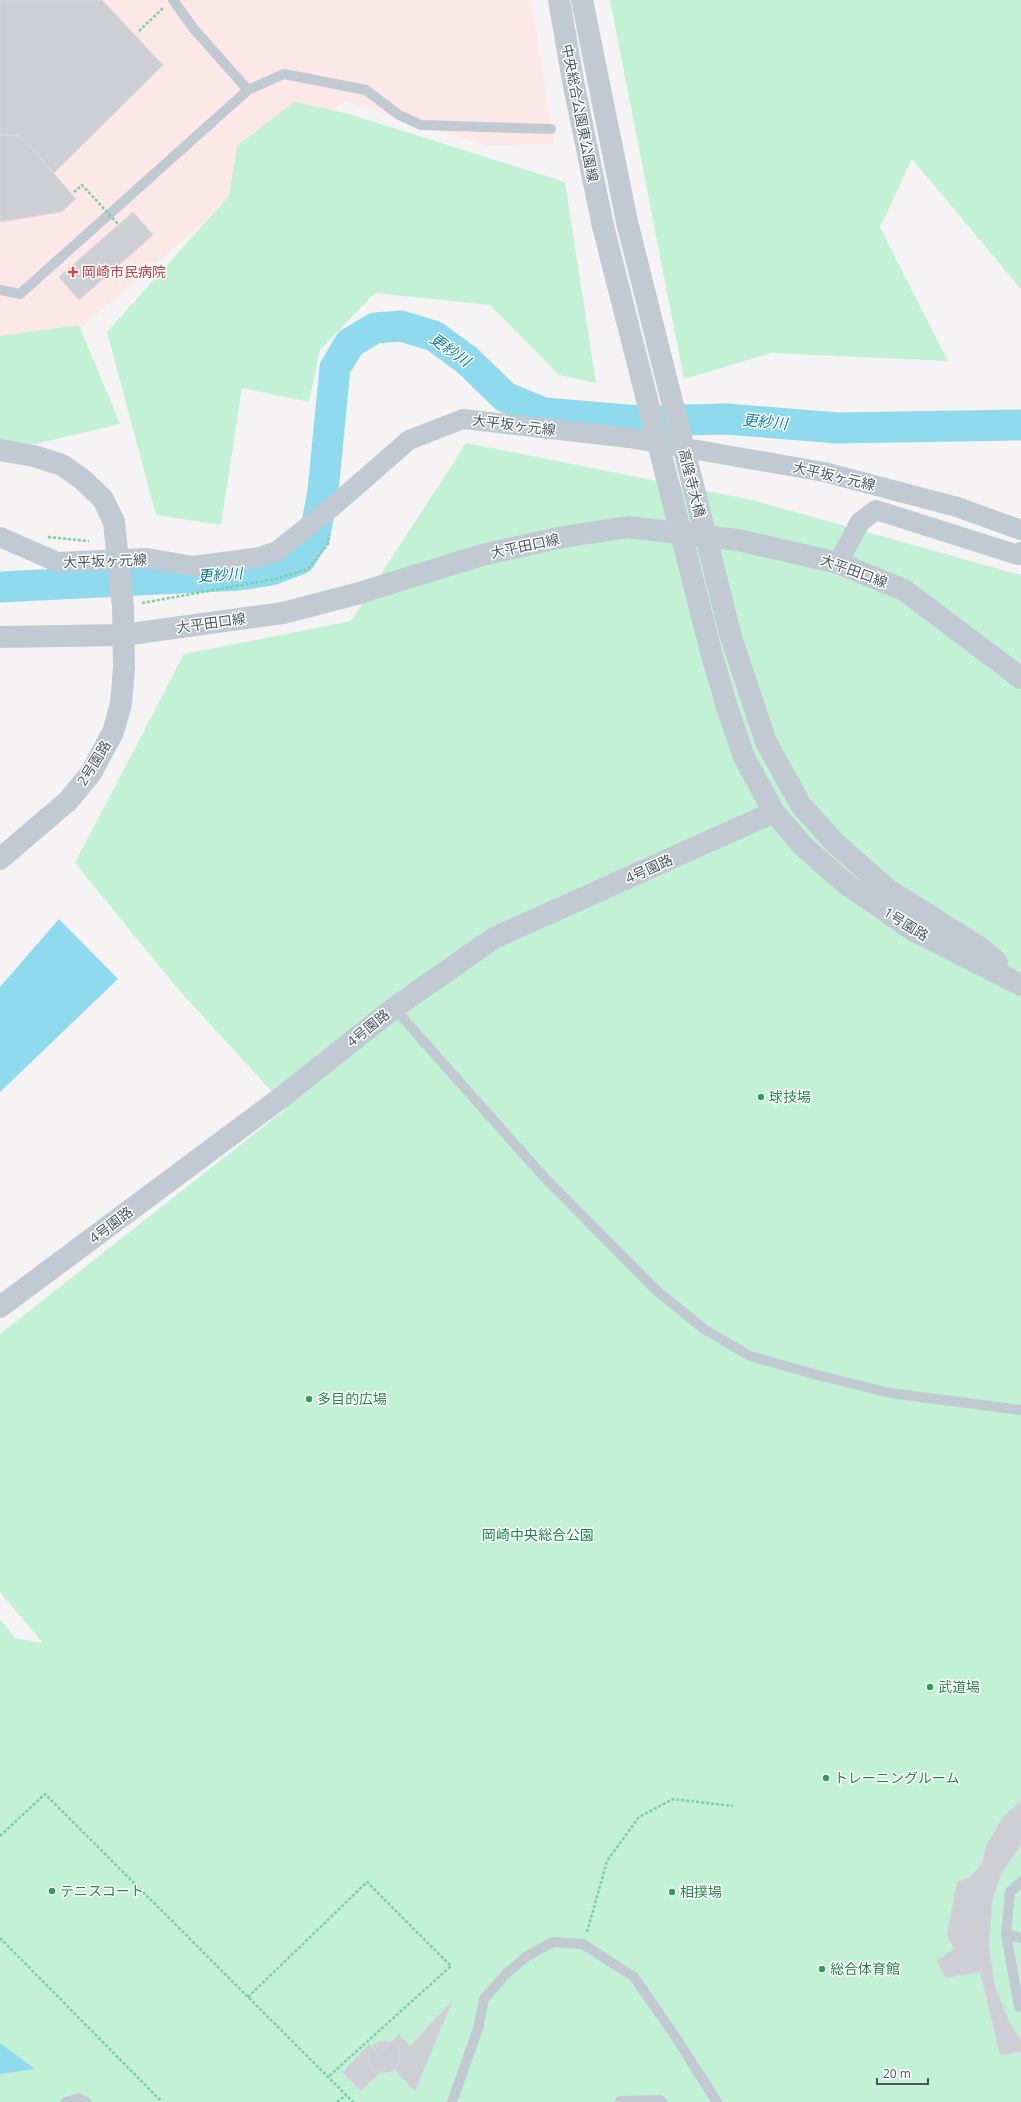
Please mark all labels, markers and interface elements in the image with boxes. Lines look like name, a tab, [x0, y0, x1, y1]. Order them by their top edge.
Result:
street label: 中央総合公園東公園線	[558, 42, 603, 183]
place label: 岡崎市民病院	[82, 262, 166, 281]
marker: 岡崎市民病院	[67, 266, 79, 278]
water label: 更紗川	[426, 328, 476, 371]
water label: 更紗川	[742, 409, 790, 433]
street label: 大平坂ヶ元線	[471, 410, 557, 439]
street label: 高隆寺大橋	[675, 447, 710, 519]
street label: 大平坂ヶ元線	[791, 457, 877, 494]
street label: 大平田口線	[489, 529, 561, 562]
street label: 大平坂ヶ元線	[63, 550, 147, 571]
street label: 大平田口線	[818, 550, 890, 591]
water label: 更紗川	[197, 562, 245, 586]
street label: 大平田口線	[175, 608, 247, 637]
street label: 2号園路	[72, 736, 115, 789]
street label: 4号園路	[622, 850, 676, 887]
street label: 1号園路	[880, 902, 933, 945]
street label: 4号園路	[342, 1004, 393, 1051]
place label: 球技場	[769, 1087, 811, 1106]
marker: 球技場	[756, 1092, 766, 1102]
street label: 4号園路	[85, 1202, 136, 1247]
place label: 多目的広場	[317, 1389, 387, 1408]
marker: 多目的広場	[304, 1394, 314, 1404]
park label: 岡崎中央総合公園	[482, 1525, 594, 1544]
place label: 武道場	[938, 1677, 980, 1696]
marker: 武道場	[925, 1682, 935, 1692]
place label: トレーニングルーム	[834, 1768, 960, 1787]
marker: トレーニングルーム	[821, 1773, 831, 1783]
place label: テニスコート	[60, 1881, 144, 1900]
place label: 相撲場	[680, 1882, 722, 1901]
marker: テニスコート	[47, 1886, 57, 1896]
marker: 相撲場	[667, 1887, 677, 1897]
place label: 総合体育館	[830, 1959, 900, 1978]
marker: 総合体育館	[817, 1964, 827, 1974]
scale bar	[877, 2060, 928, 2086]
text: 20 m	[883, 2065, 911, 2082]

